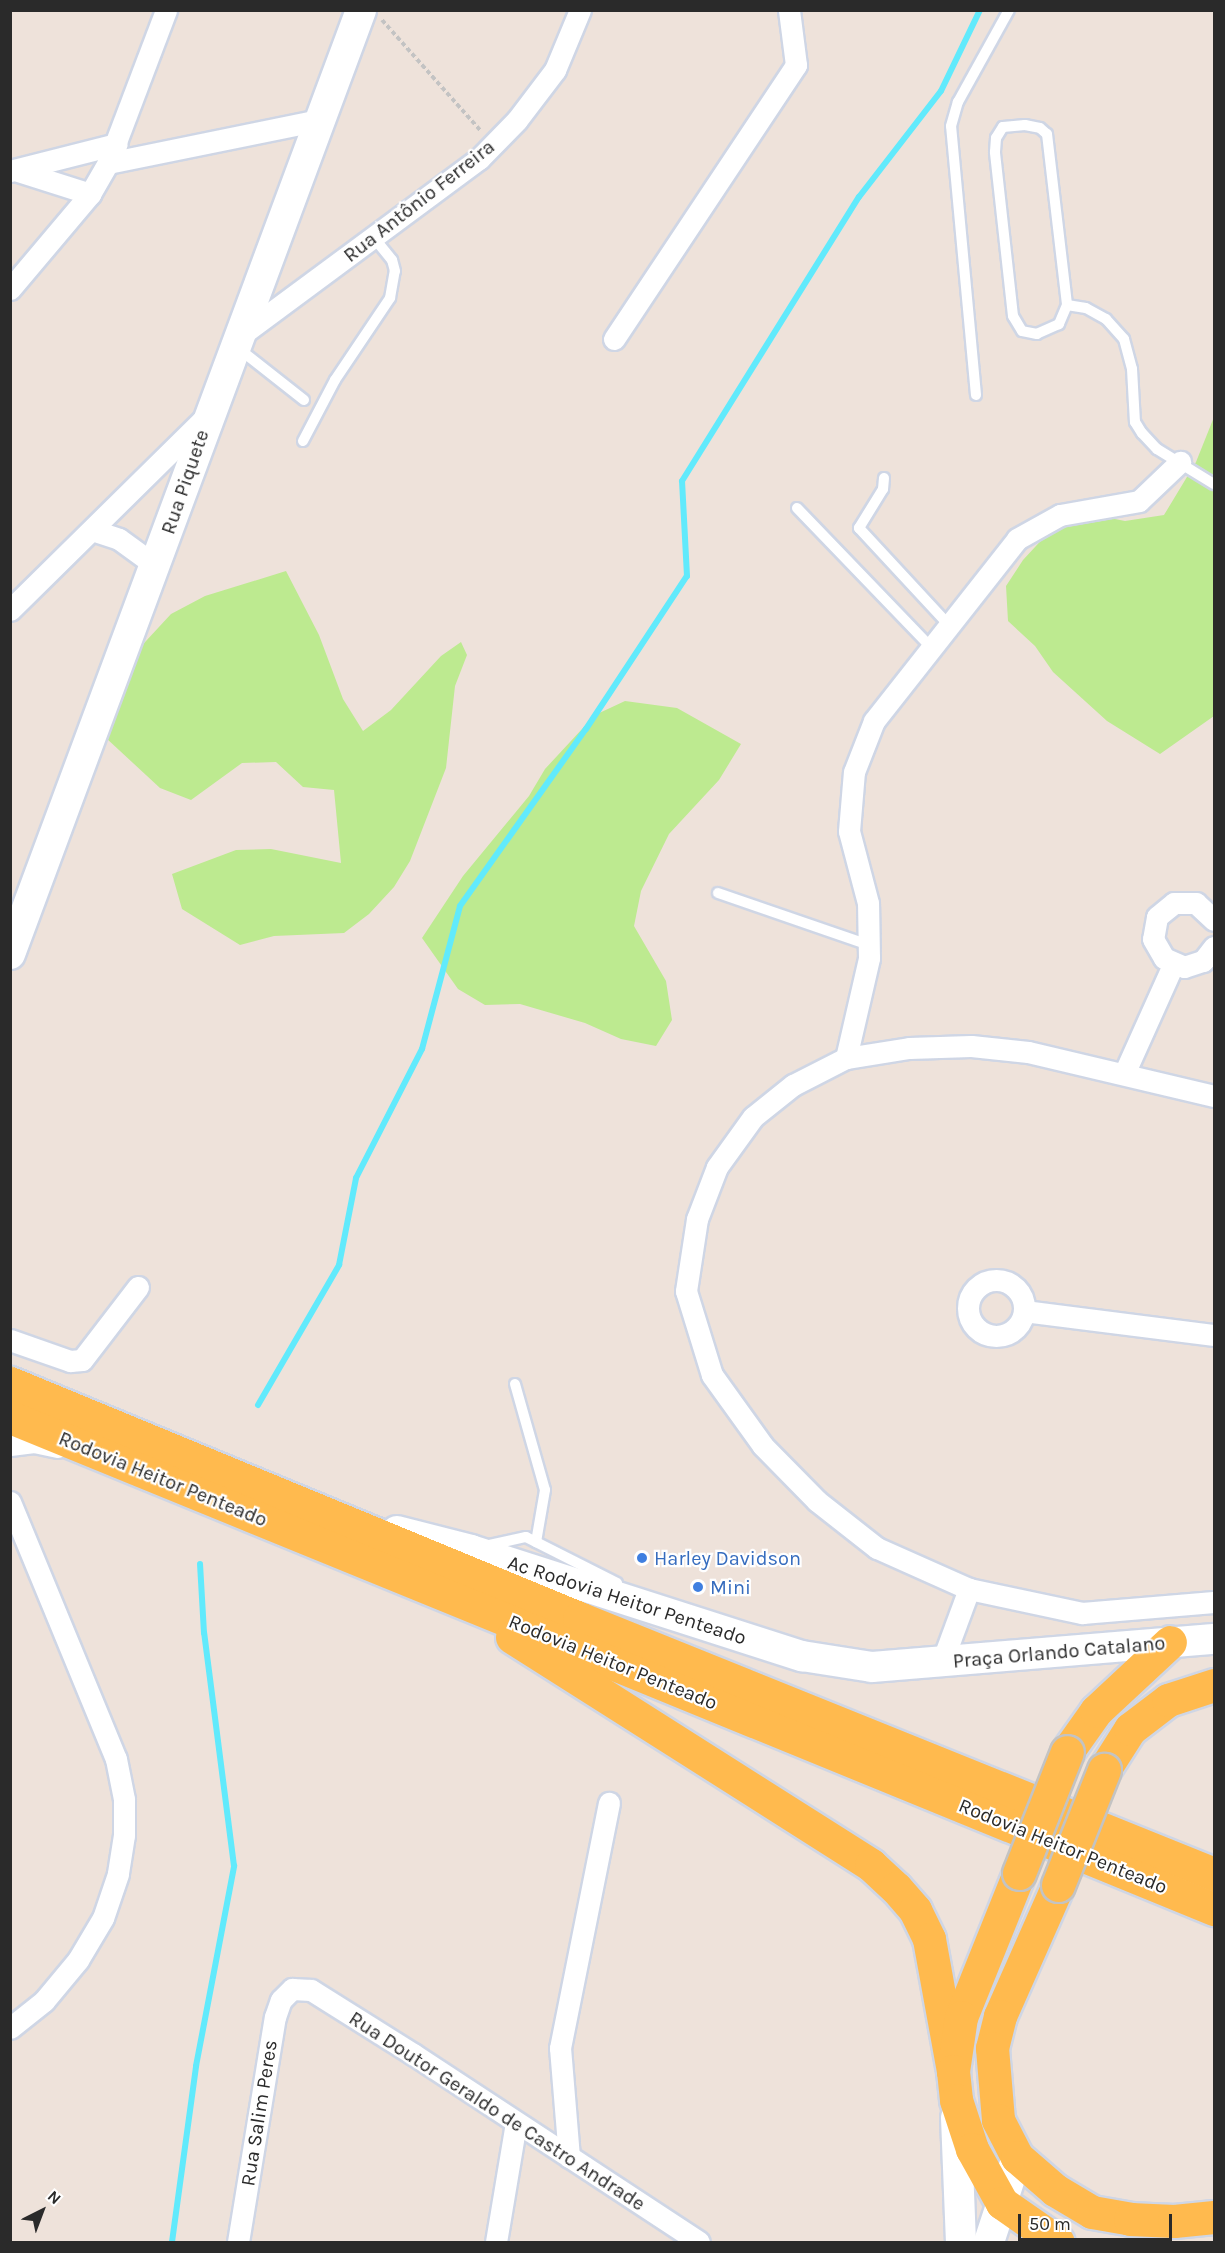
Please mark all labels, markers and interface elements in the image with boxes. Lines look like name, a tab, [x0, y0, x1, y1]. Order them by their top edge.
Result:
street label: Rua Antônio Ferreira	[339, 135, 499, 267]
street label: Rua Piquete	[156, 427, 214, 537]
street label: Rodovia Heitor Penteado	[55, 1426, 271, 1532]
place label: Harley Davidson	[654, 1546, 801, 1570]
street label: Ac Rodovia Heitor Penteado	[505, 1550, 749, 1650]
marker: Harley Davidson	[635, 1551, 649, 1565]
place label: Mini	[710, 1575, 751, 1599]
marker: Mini	[691, 1580, 705, 1594]
street label: Rodovia Heitor Penteado	[505, 1609, 721, 1715]
street label: Praça Orlando Catalano	[952, 1631, 1166, 1673]
street label: Rodovia Heitor Penteado	[955, 1793, 1171, 1899]
street label: Rua Doutor Geraldo de Castro Andrade	[344, 2006, 650, 2216]
street label: Rua Salim Peres	[236, 2038, 282, 2188]
north arrow	[12, 2181, 72, 2241]
text: N	[44, 2186, 65, 2208]
scale bar	[1021, 2202, 1176, 2240]
text: 50 m	[1029, 2213, 1071, 2235]

